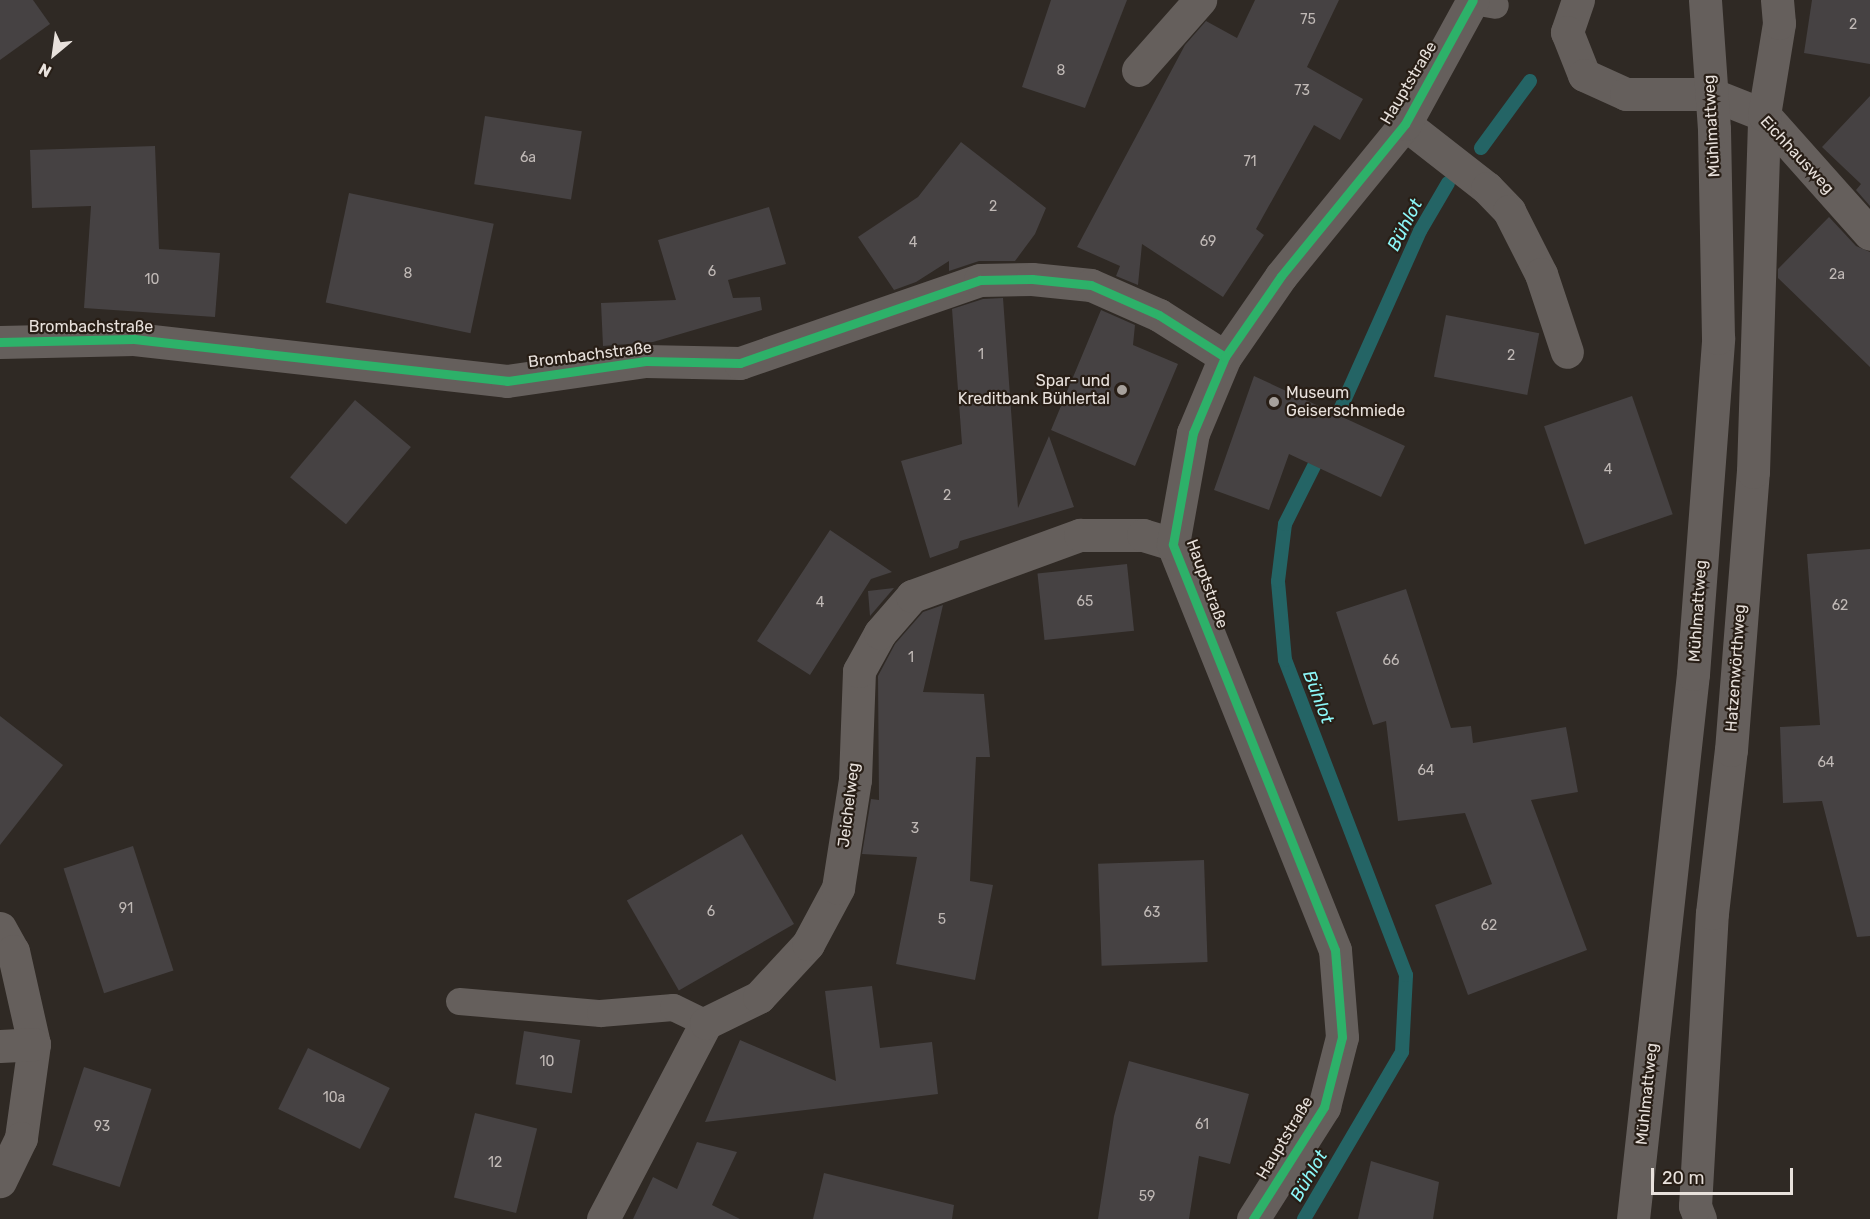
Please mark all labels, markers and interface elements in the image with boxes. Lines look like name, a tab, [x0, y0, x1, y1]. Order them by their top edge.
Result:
house number: 75	[1300, 12, 1316, 28]
house number: 2	[1849, 17, 1857, 33]
north arrow	[24, 24, 84, 84]
street label: Hauptstraße	[1377, 38, 1441, 128]
text: N	[35, 59, 55, 81]
house number: 8	[1057, 63, 1065, 79]
street label: Mühlmattweg	[1700, 74, 1724, 178]
house number: 73	[1294, 83, 1310, 99]
street label: Eichhausweg	[1756, 112, 1838, 198]
house number: 6a	[520, 150, 536, 166]
house number: 71	[1243, 154, 1257, 170]
water label: Bühlot	[1383, 195, 1427, 255]
house number: 2	[989, 199, 997, 215]
house number: 69	[1200, 234, 1216, 250]
house number: 4	[909, 235, 917, 251]
house number: 6	[708, 264, 716, 280]
house number: 8	[404, 266, 412, 282]
house number: 2a	[1829, 267, 1845, 283]
house number: 10	[145, 272, 159, 288]
street label: Brombachstraße	[29, 317, 153, 337]
street label: Brombachstraße	[527, 338, 653, 372]
house number: 1	[978, 347, 984, 363]
house number: 2	[1507, 348, 1515, 364]
place label: Spar- und Kreditbank Bühlertal	[958, 371, 1110, 409]
marker: Spar- und Kreditbank Bühlertal	[1115, 383, 1129, 397]
place label: Museum Geiserschmiede	[1286, 383, 1405, 421]
marker: Museum Geiserschmiede	[1267, 395, 1281, 409]
house number: 4	[1604, 462, 1612, 478]
house number: 2	[943, 488, 951, 504]
street label: Hauptstraße	[1182, 537, 1232, 631]
street label: Mühlmattweg	[1685, 559, 1711, 663]
house number: 65	[1077, 594, 1093, 610]
house number: 4	[816, 595, 824, 611]
house number: 62	[1832, 598, 1848, 614]
street label: Hatzenwörthweg	[1722, 604, 1750, 732]
house number: 1	[908, 650, 914, 666]
house number: 66	[1383, 653, 1399, 669]
water label: Bühlot	[1298, 667, 1338, 727]
house number: 64	[1817, 755, 1835, 771]
street label: Jeichelweg	[834, 761, 864, 849]
house number: 64	[1417, 763, 1435, 779]
house number: 3	[911, 821, 919, 837]
house number: 91	[119, 901, 133, 917]
house number: 6	[707, 904, 715, 920]
house number: 63	[1144, 905, 1160, 921]
house number: 5	[938, 912, 946, 928]
house number: 62	[1481, 918, 1497, 934]
street label: Mühlmattweg	[1632, 1042, 1662, 1146]
house number: 10	[540, 1054, 554, 1070]
house number: 10a	[323, 1090, 345, 1106]
street label: Hauptstraße	[1253, 1093, 1317, 1183]
house number: 61	[1195, 1117, 1209, 1133]
house number: 93	[94, 1119, 110, 1135]
water label: Bühlot	[1286, 1147, 1332, 1205]
house number: 12	[488, 1155, 502, 1171]
scale bar	[1654, 1156, 1796, 1194]
text: 20 m	[1662, 1167, 1704, 1189]
house number: 59	[1139, 1189, 1155, 1205]

